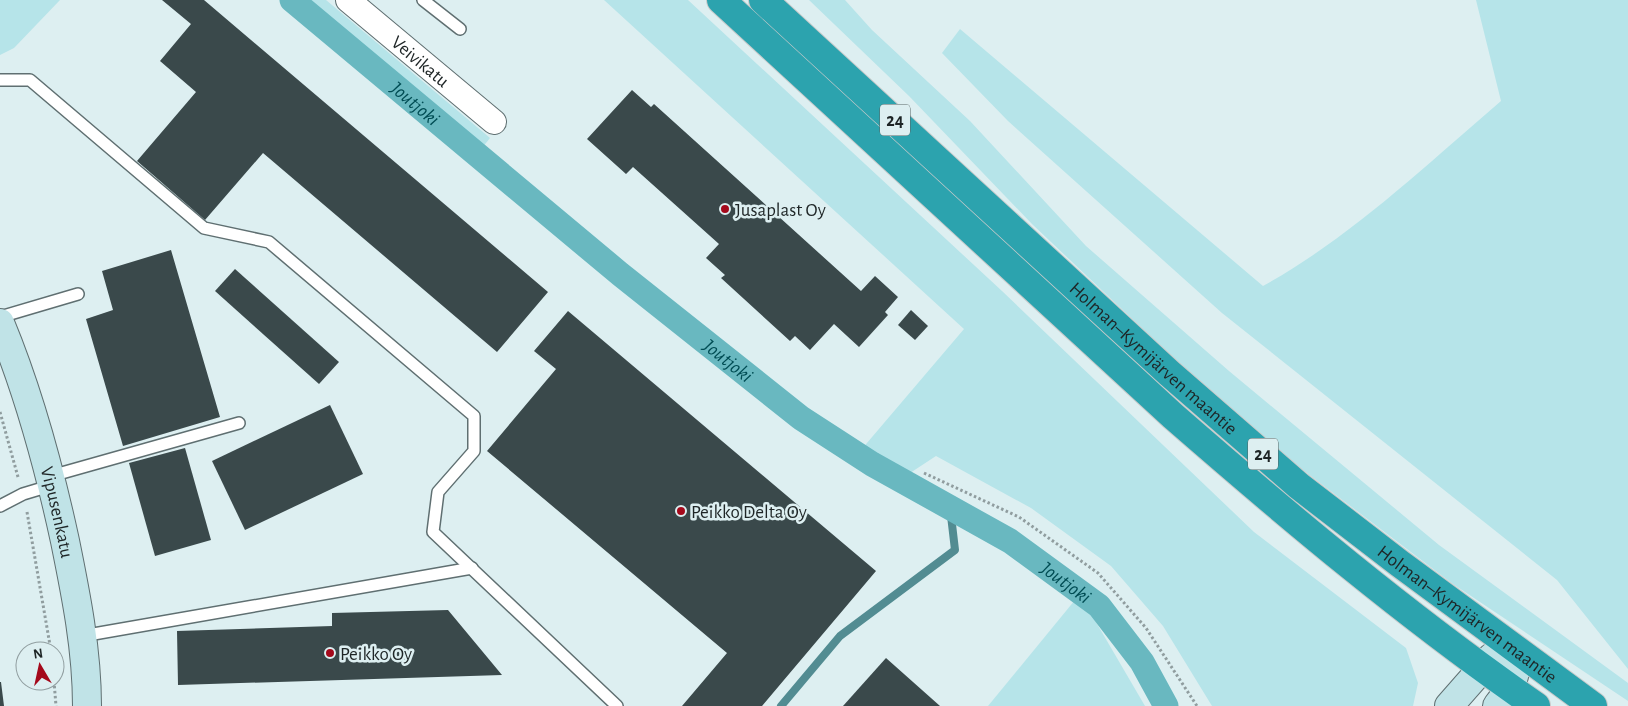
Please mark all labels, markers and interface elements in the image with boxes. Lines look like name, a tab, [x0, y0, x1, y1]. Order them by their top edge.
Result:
street label: Veivikatu	[387, 33, 453, 92]
water label: Joutjoki	[386, 78, 443, 130]
road number: 24	[880, 104, 910, 136]
place label: Jusaplast Oy	[735, 201, 826, 220]
marker: Jusaplast Oy	[719, 203, 731, 215]
street label: Holman–Kymijärven maantie	[1066, 279, 1240, 439]
water label: Joutjoki	[699, 335, 756, 386]
road number: 24	[1248, 438, 1278, 469]
street label: Vipusenkatu	[37, 465, 76, 560]
place label: Peikko Delta Oy	[691, 503, 807, 522]
marker: Peikko Delta Oy	[675, 505, 687, 517]
street label: Holman–Kymijärven maantie	[1373, 542, 1560, 687]
water label: Joutjoki	[1036, 558, 1094, 608]
north arrow	[15, 641, 65, 691]
place label: Peikko Oy	[340, 645, 412, 664]
text: N	[32, 646, 44, 662]
marker: Peikko Oy	[324, 647, 336, 659]

